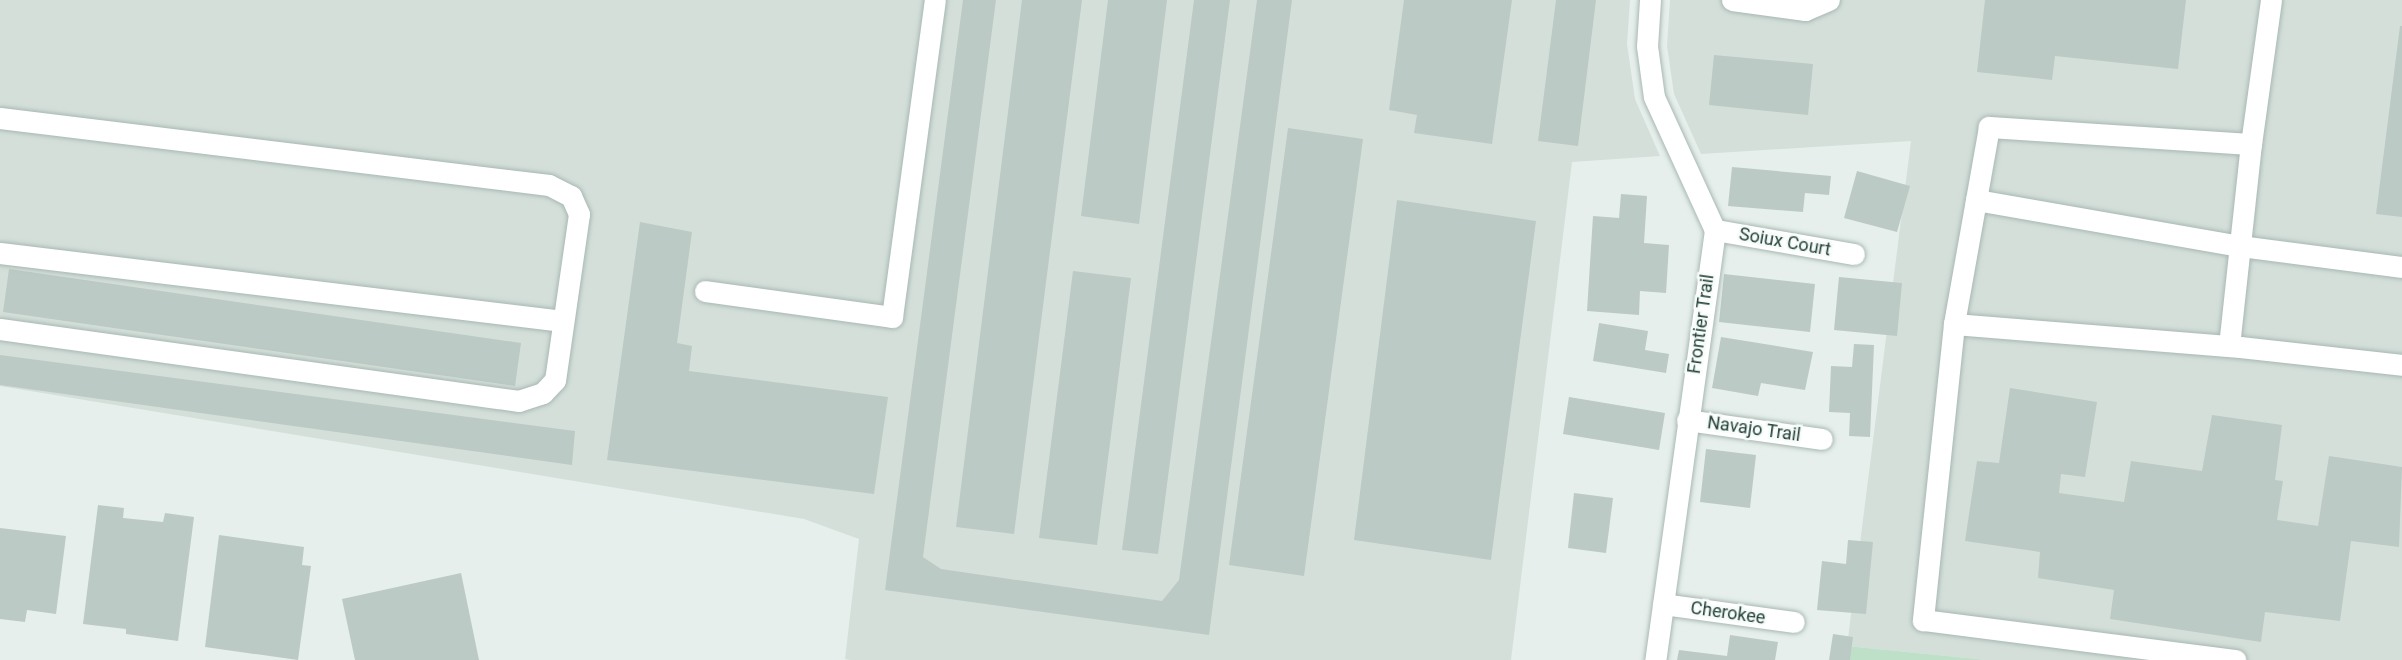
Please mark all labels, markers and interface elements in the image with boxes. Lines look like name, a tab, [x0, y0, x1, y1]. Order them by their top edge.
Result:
street label: Soiux Court	[1737, 223, 1833, 261]
street label: Frontier Trail	[1683, 273, 1719, 375]
street label: Navajo Trail	[1706, 412, 1802, 446]
street label: Cherokee	[1689, 597, 1767, 629]

